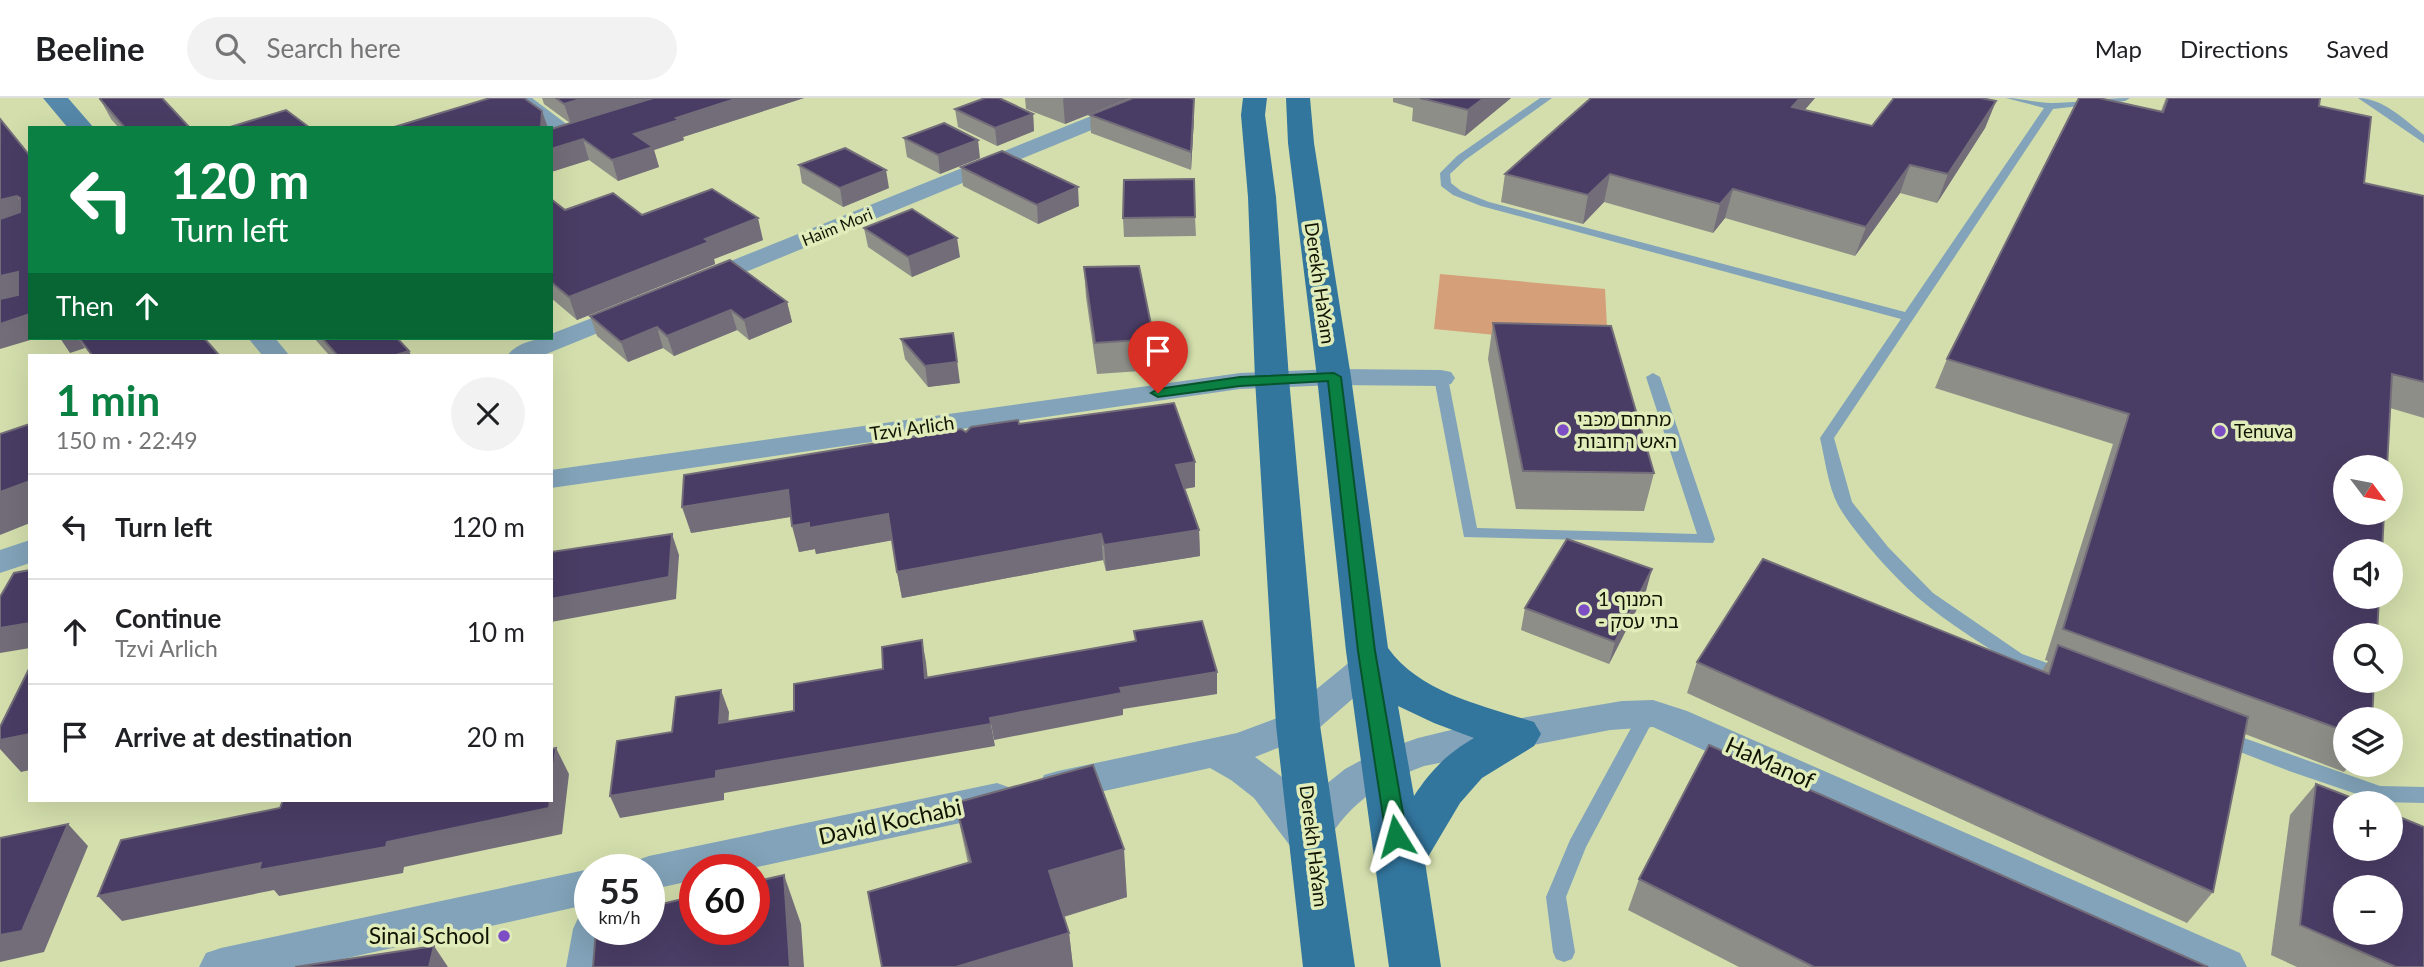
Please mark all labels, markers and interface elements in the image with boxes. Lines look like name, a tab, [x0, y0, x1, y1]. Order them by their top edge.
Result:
search box	[187, 17, 677, 80]
text: Beeline	[35, 28, 145, 68]
icon: search	[211, 29, 249, 67]
text: Search here	[267, 32, 401, 64]
text: Map	[2095, 34, 2142, 63]
text: Directions	[2180, 34, 2288, 63]
text: Saved	[2326, 34, 2389, 63]
text: 120 m	[171, 151, 309, 209]
icon: left	[56, 154, 147, 245]
street label: Haim Mori	[799, 204, 875, 249]
text: Turn left	[171, 210, 288, 249]
street label: Derekh HaYam	[1301, 221, 1340, 345]
icon: ahead	[128, 287, 166, 325]
text: Then	[56, 290, 114, 322]
pin	[1128, 321, 1188, 393]
icon: arrive	[1139, 332, 1177, 370]
text: 1 min	[56, 375, 160, 425]
button: close	[451, 377, 525, 451]
place label: מתחם מכבי האש רחובות	[1577, 407, 1677, 452]
street label: Tzvi Arlich	[868, 410, 956, 445]
place label: Tenuva	[2234, 419, 2293, 442]
marker: מתחם מכבי האש רחובות	[1555, 422, 1571, 438]
marker: Tenuva	[2212, 423, 2228, 439]
text: 150 m · 22:49	[56, 426, 198, 454]
north arrow	[2333, 455, 2403, 525]
map controls	[2333, 455, 2403, 945]
icon: left	[56, 508, 94, 546]
text: Turn left	[115, 511, 212, 543]
text: 120 m	[452, 511, 525, 543]
button: sound	[2333, 539, 2403, 609]
place label: המנוף 1 - בתי עסק	[1598, 587, 1679, 632]
text: Continue	[115, 602, 221, 634]
marker: המנוף 1 - בתי עסק	[1576, 602, 1592, 618]
icon: ahead	[56, 613, 94, 651]
text: 10 m	[467, 616, 525, 648]
button: search	[2333, 623, 2403, 693]
text: Tzvi Arlich	[115, 634, 218, 662]
button: layers	[2333, 707, 2403, 777]
icon: arrive	[56, 718, 94, 756]
text: Arrive at destination	[115, 721, 352, 753]
text: 20 m	[467, 721, 525, 753]
street label: HaManof	[1722, 730, 1819, 794]
street label: Derekh HaYam	[1296, 784, 1333, 908]
button: +	[2333, 791, 2403, 861]
street label: David Kochabi	[816, 792, 964, 850]
position arrow	[1359, 799, 1433, 873]
speed limit sign: 60	[679, 854, 770, 945]
text: 55	[599, 869, 640, 911]
button: −	[2333, 875, 2403, 945]
text: km/h	[598, 906, 641, 928]
place label: Sinai School	[369, 921, 490, 949]
marker: Sinai School	[496, 928, 512, 944]

